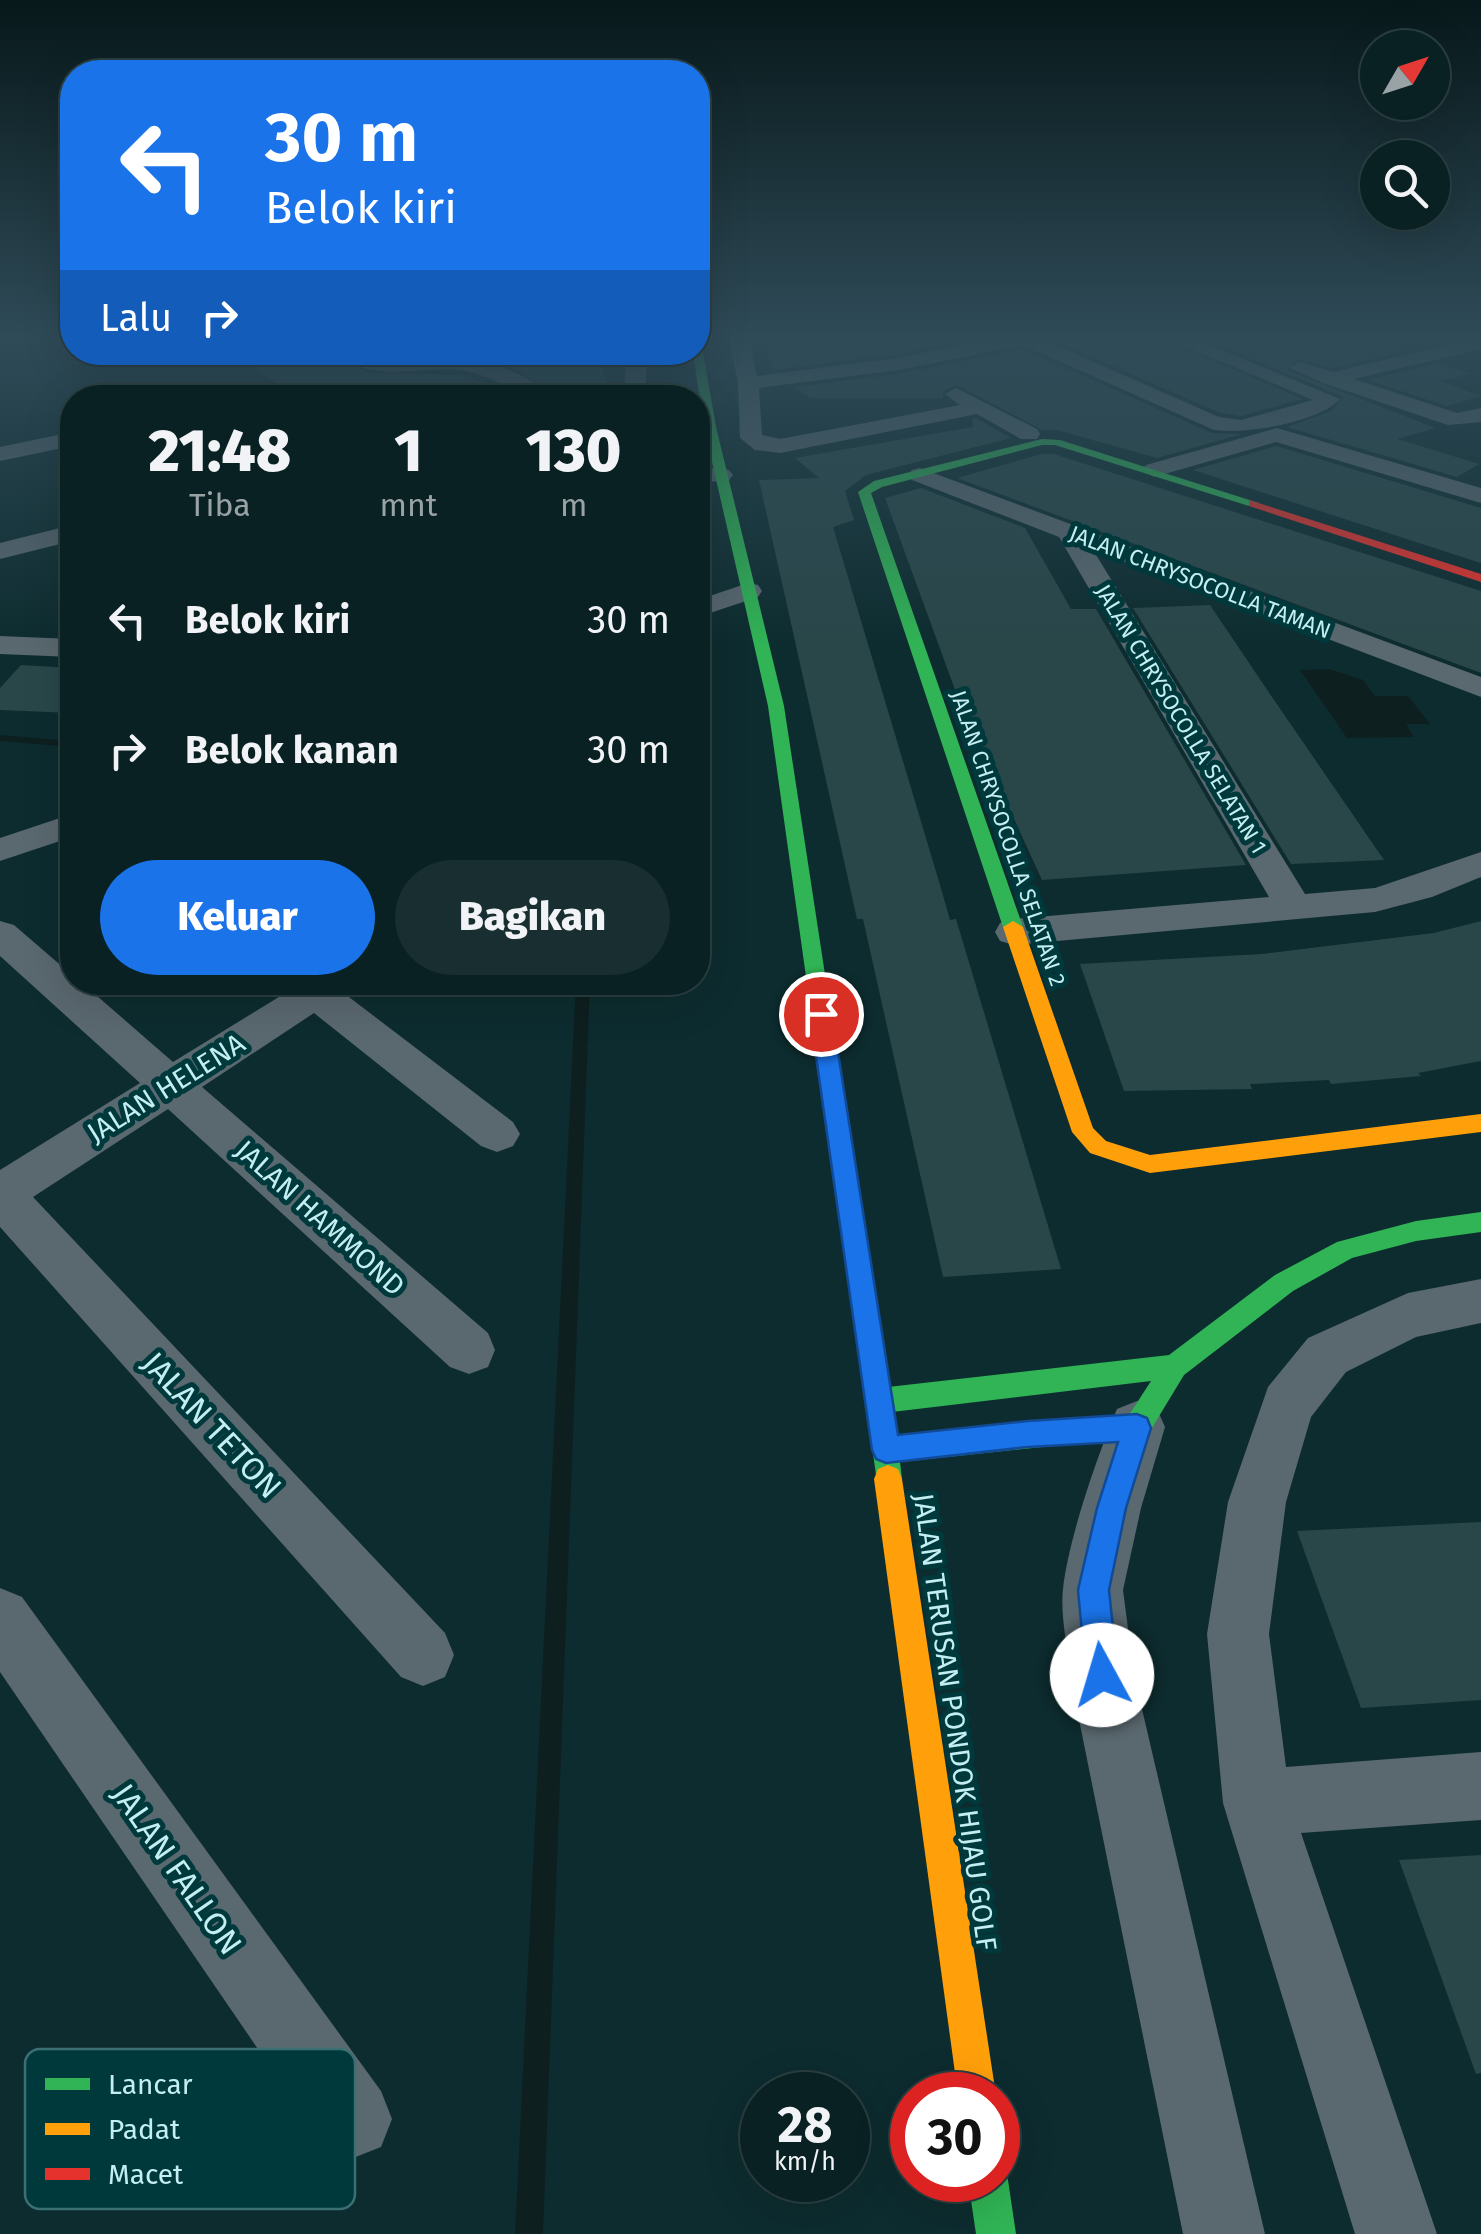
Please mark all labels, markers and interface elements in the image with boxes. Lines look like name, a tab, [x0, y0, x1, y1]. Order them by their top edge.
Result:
north arrow	[1360, 30, 1450, 120]
map controls	[1360, 30, 1450, 230]
text: 30 m	[265, 96, 418, 180]
icon: left	[100, 100, 230, 230]
button: search	[1360, 140, 1450, 230]
text: Belok kiri	[265, 181, 457, 235]
icon: right	[192, 290, 247, 345]
text: Lalu	[100, 295, 172, 341]
text: 21:48	[149, 415, 291, 487]
text: 1	[394, 415, 423, 487]
text: 130	[526, 415, 621, 487]
text: Tiba	[189, 486, 251, 524]
text: mnt	[380, 486, 437, 524]
text: m	[560, 486, 587, 524]
street label: JALAN CHRYSOCOLLA TAMAN	[1066, 520, 1334, 644]
street label: JALAN CHRYSOCOLLA SELATAN 1	[1090, 579, 1272, 859]
icon: left	[100, 593, 155, 648]
text: Belok kiri	[185, 597, 350, 643]
text: 30 m	[587, 597, 670, 643]
street label: JALAN CHRYSOCOLLA SELATAN 2	[945, 687, 1071, 989]
icon: right	[100, 723, 155, 778]
text: Belok kanan	[185, 727, 399, 773]
text: 30 m	[587, 727, 670, 773]
button: Keluar	[100, 860, 375, 975]
button: Bagikan	[395, 860, 670, 975]
pin	[779, 972, 864, 1057]
icon: arrive	[794, 987, 849, 1042]
street label: JALAN HELENA	[81, 1027, 251, 1149]
street label: JALAN HAMMOND	[229, 1133, 411, 1303]
street label: JALAN TETON	[135, 1344, 289, 1506]
street label: JALAN TERUSAN PONDOK HIJAU GOLF	[907, 1491, 1004, 1953]
position arrow	[1050, 1623, 1154, 1727]
street label: JALAN FALLON	[104, 1776, 250, 1962]
legend	[25, 2049, 355, 2209]
text: Lancar	[108, 2068, 193, 2101]
speed limit sign: 30	[890, 2072, 1020, 2202]
text: 28	[778, 2095, 832, 2155]
text: Padat	[108, 2113, 181, 2146]
text: km/h	[774, 2147, 836, 2177]
text: Macet	[108, 2158, 184, 2191]

